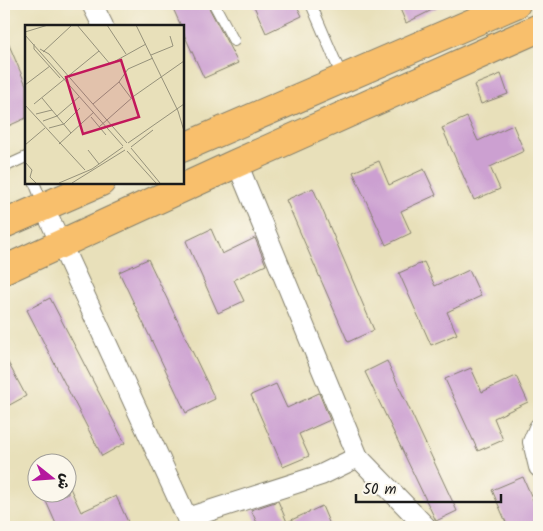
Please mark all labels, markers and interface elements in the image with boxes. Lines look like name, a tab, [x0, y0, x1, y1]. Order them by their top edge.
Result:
inset map	[25, 25, 184, 184]
north arrow	[28, 454, 78, 504]
text: ش	[51, 471, 76, 492]
scale bar	[356, 471, 500, 503]
text: 50 m	[363, 478, 397, 502]

